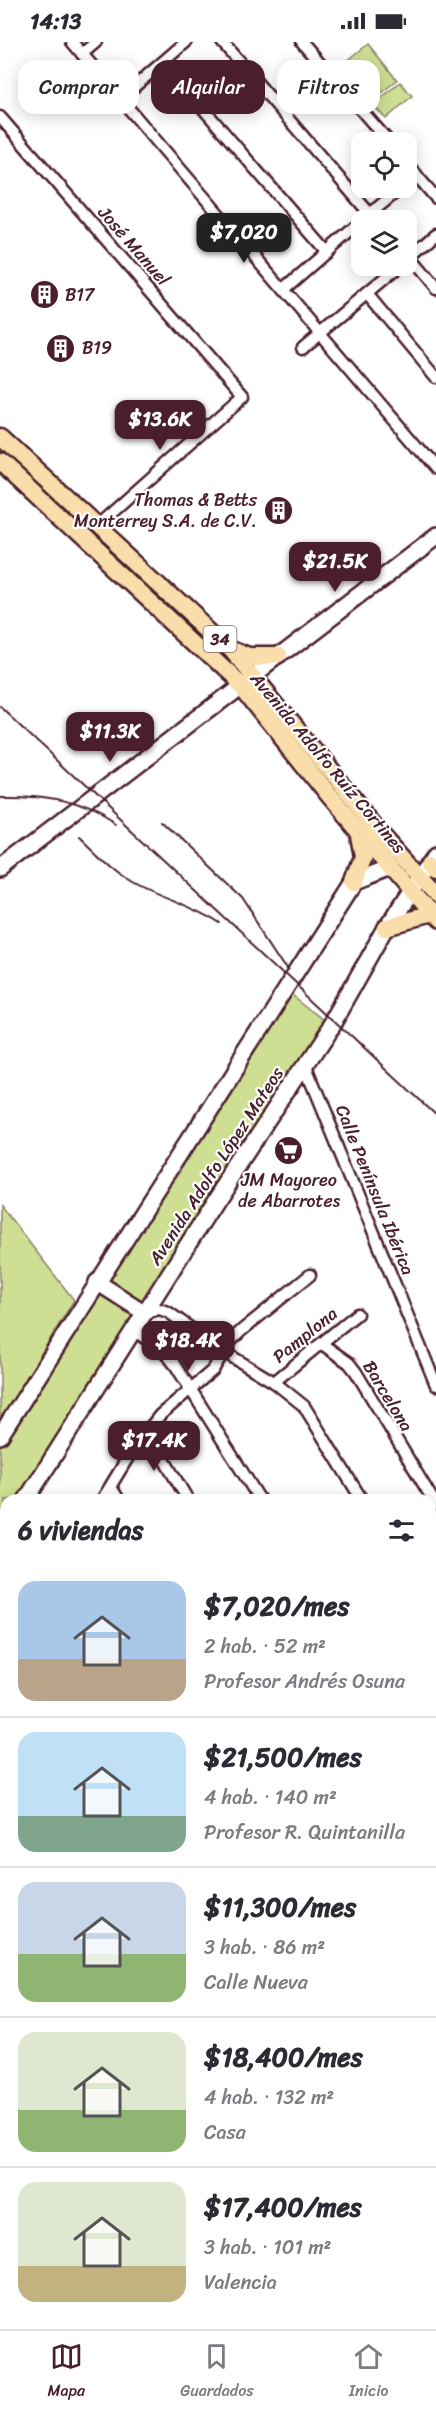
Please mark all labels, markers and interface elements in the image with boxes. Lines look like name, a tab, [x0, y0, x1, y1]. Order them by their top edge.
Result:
text: 14:13	[30, 2, 81, 41]
chip: Comprar	[18, 60, 139, 114]
chip: Alquilar	[151, 60, 265, 114]
chip: Filtros	[277, 60, 380, 114]
map controls	[351, 132, 417, 276]
button: locate	[351, 132, 417, 198]
street label: José Manuel	[89, 198, 179, 294]
button: layers	[351, 210, 417, 276]
pin: $7,020	[195, 213, 293, 264]
text: $7,020	[210, 215, 278, 250]
building icon: B17	[28, 279, 60, 311]
place label: B17	[65, 279, 96, 311]
building icon: B19	[45, 332, 77, 364]
place label: B19	[82, 332, 112, 364]
pin: $13.6K	[111, 400, 209, 451]
text: $13.6K	[129, 402, 191, 437]
place label: Thomas & Betts Monterrey S.A. de C.V.	[74, 484, 258, 537]
building icon: Thomas & Betts Monterrey S.A. de C.V.	[262, 494, 294, 526]
pin: $21.5K	[286, 542, 384, 593]
text: $21.5K	[303, 544, 367, 579]
road number: 34	[204, 626, 236, 652]
street label: Avenida Adolfo Ruíz Cortines	[241, 664, 415, 862]
pin: $11.3K	[61, 712, 159, 763]
text: $11.3K	[80, 714, 140, 749]
street label: Avenida Adolfo López Mateos	[139, 1060, 293, 1273]
street label: Calle Península Ibérica	[326, 1100, 424, 1280]
supermarket icon: JM Mayoreo de Abarrotes	[273, 1135, 305, 1167]
place label: JM Mayoreo de Abarrotes	[238, 1164, 341, 1217]
street label: Pamplona	[265, 1299, 345, 1371]
pin: $18.4K	[139, 1321, 237, 1372]
text: $18.4K	[156, 1323, 220, 1358]
street label: Barcelona	[354, 1354, 422, 1438]
pin: $17.4K	[105, 1421, 203, 1472]
text: $17.4K	[122, 1423, 186, 1458]
text: 6 viviendas	[18, 1507, 143, 1553]
icon: filters	[385, 1514, 418, 1547]
text: $7,020/mes	[204, 1583, 349, 1629]
icon: home	[66, 1605, 138, 1677]
text: 2 hab. · 52 m²	[204, 1629, 326, 1664]
text: Profesor Andrés Osuna	[204, 1664, 405, 1699]
text: $21,500/mes	[204, 1734, 362, 1780]
icon: home	[66, 1756, 138, 1828]
text: 4 hab. · 140 m²	[204, 1780, 337, 1815]
text: Profesor R. Quintanilla	[204, 1815, 405, 1850]
text: $11,300/mes	[204, 1884, 356, 1930]
icon: home	[66, 1906, 138, 1978]
text: 3 hab. · 86 m²	[204, 1930, 325, 1965]
text: Calle Nueva	[204, 1965, 308, 2000]
text: $18,400/mes	[204, 2034, 363, 2080]
icon: home	[66, 2056, 138, 2128]
text: 4 hab. · 132 m²	[204, 2080, 334, 2115]
text: Casa	[204, 2115, 246, 2150]
text: $17,400/mes	[204, 2184, 362, 2230]
icon: home	[66, 2206, 138, 2278]
text: 3 hab. · 101 m²	[204, 2230, 331, 2265]
text: Valencia	[204, 2265, 277, 2300]
tab: Mapa	[48, 2340, 85, 2405]
tab: Guardados	[180, 2340, 254, 2405]
tab: Inicio	[349, 2340, 388, 2405]

